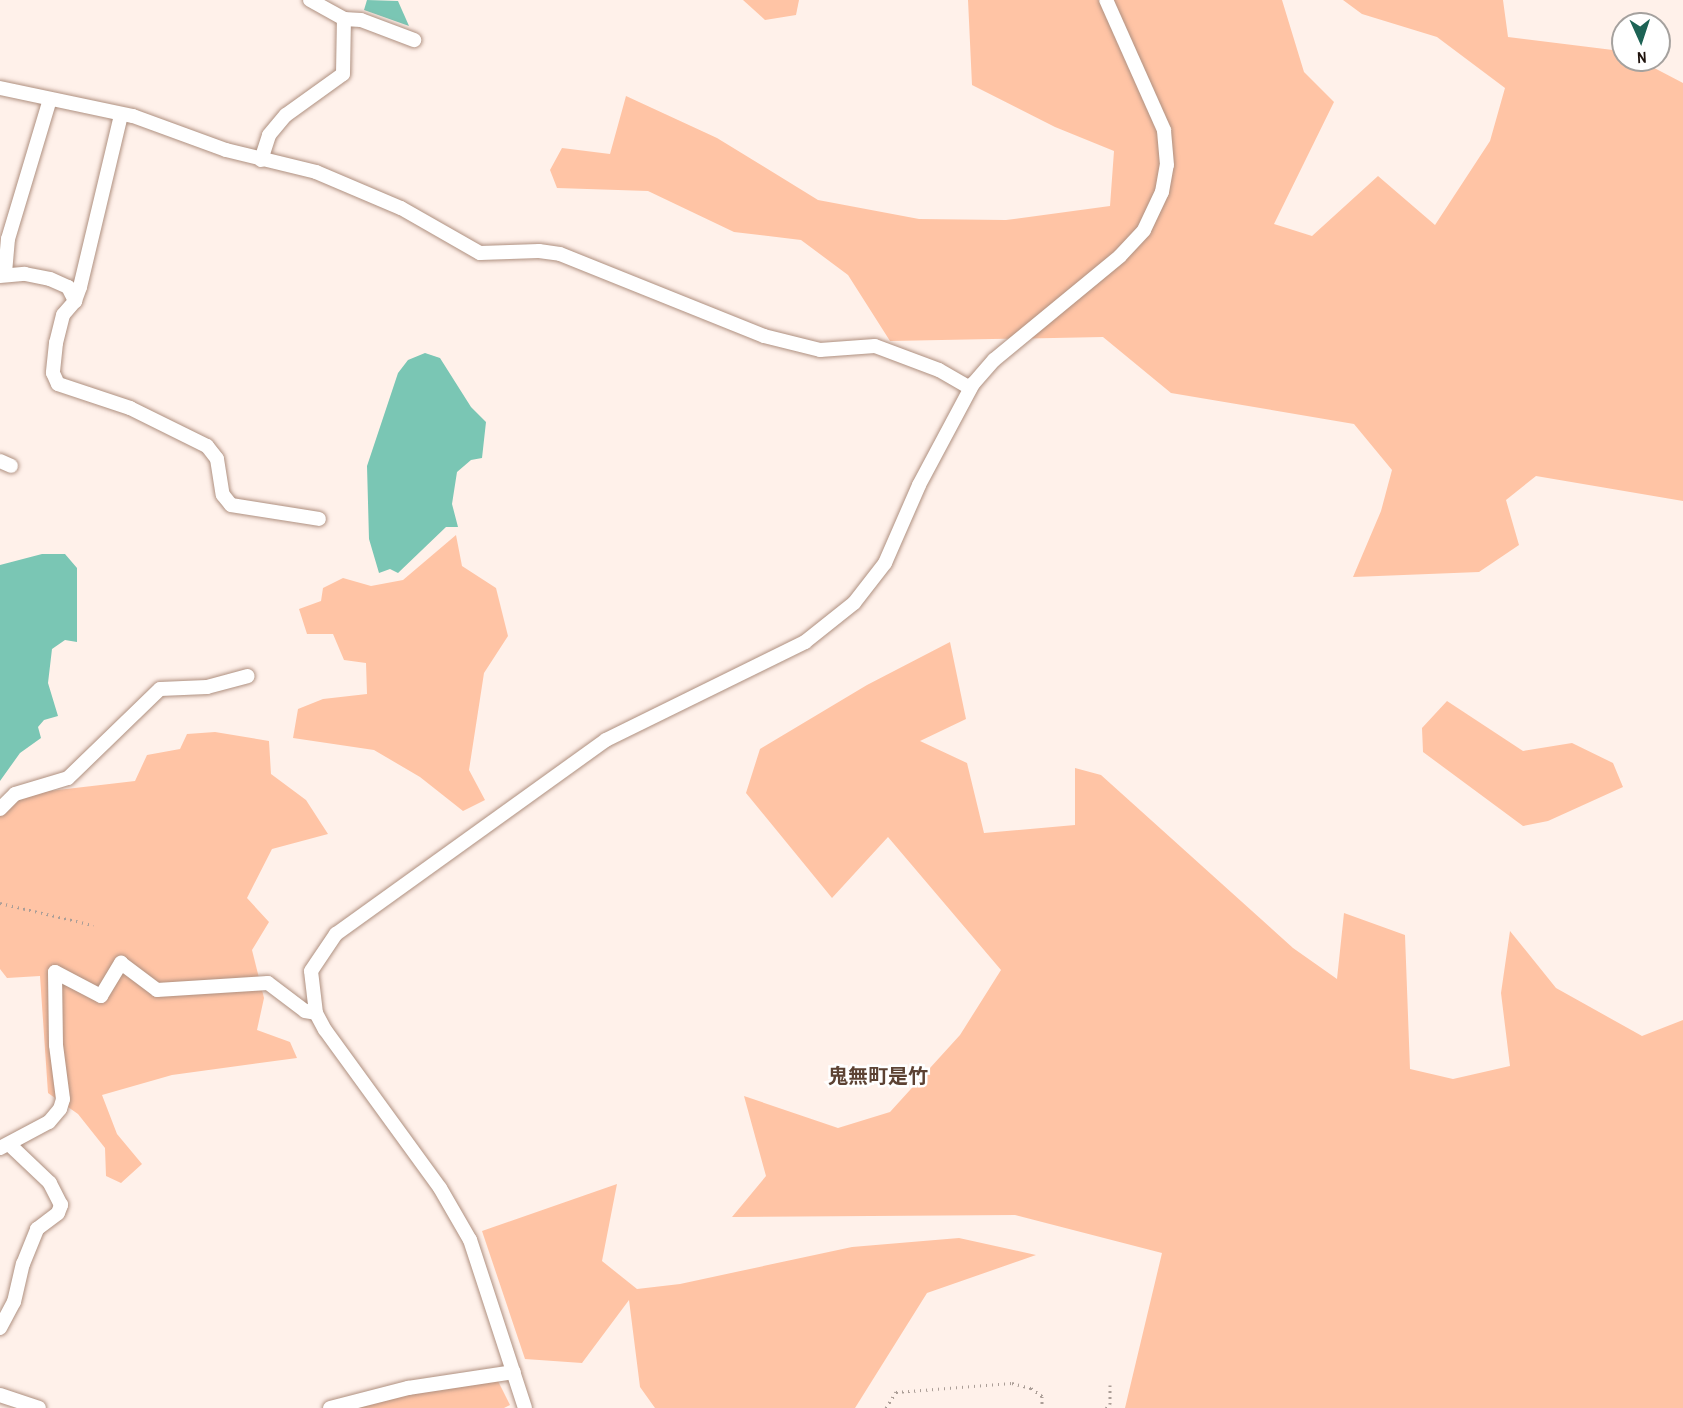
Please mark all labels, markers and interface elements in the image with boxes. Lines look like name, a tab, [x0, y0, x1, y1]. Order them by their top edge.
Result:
north arrow	[1611, 12, 1671, 72]
text: N	[1637, 47, 1647, 69]
district label: 鬼無町是竹	[828, 1063, 928, 1087]

